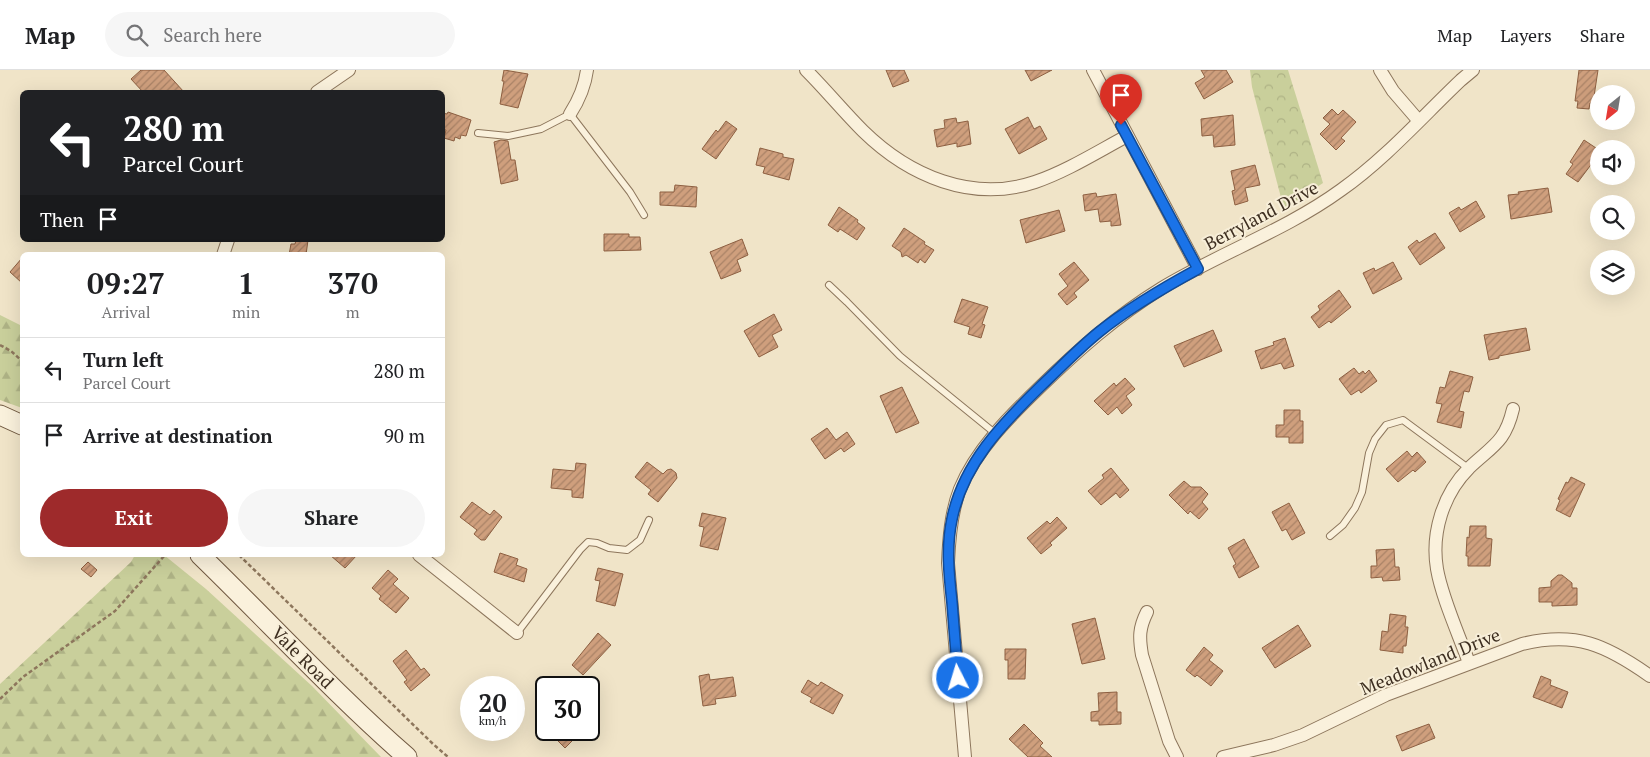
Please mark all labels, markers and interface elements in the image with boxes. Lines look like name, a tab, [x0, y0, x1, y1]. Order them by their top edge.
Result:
search box	[105, 12, 455, 57]
text: Map	[25, 19, 75, 51]
icon: search	[123, 21, 151, 49]
text: Search here	[163, 22, 262, 47]
text: Map	[1437, 23, 1472, 47]
text: Layers	[1500, 23, 1552, 47]
text: Share	[1580, 23, 1625, 47]
pin	[1100, 74, 1142, 125]
icon: arrive	[1107, 81, 1135, 109]
north arrow	[1590, 85, 1635, 130]
map controls	[1590, 85, 1635, 295]
text: 280 m	[123, 105, 224, 151]
icon: left	[40, 110, 105, 175]
button: sound	[1590, 140, 1635, 185]
text: Parcel Court	[123, 149, 244, 178]
street label: Berryland Drive	[1200, 175, 1322, 255]
button: search	[1590, 195, 1635, 240]
icon: arrive	[94, 205, 122, 233]
text: Then	[40, 207, 84, 232]
button: layers	[1590, 250, 1635, 295]
text: 09:27	[87, 263, 165, 303]
text: 1	[238, 263, 255, 303]
text: 370	[327, 263, 378, 303]
text: Arrival	[101, 301, 151, 323]
text: min	[232, 301, 260, 323]
text: m	[346, 301, 359, 323]
text: Turn left	[83, 347, 164, 372]
icon: left	[40, 356, 68, 384]
text: 280 m	[374, 358, 425, 383]
text: Parcel Court	[83, 372, 171, 394]
icon: arrive	[40, 421, 68, 449]
text: Arrive at destination	[83, 423, 272, 448]
text: 90 m	[384, 423, 425, 448]
button: Exit	[40, 489, 228, 547]
button: Share	[238, 489, 425, 547]
street label: Vale Road	[267, 621, 339, 693]
street label: Meadowland Drive	[1356, 622, 1504, 700]
position arrow	[931, 651, 983, 703]
speed limit sign: 30	[535, 676, 600, 741]
text: 20	[478, 686, 507, 719]
text: km/h	[479, 713, 506, 728]

